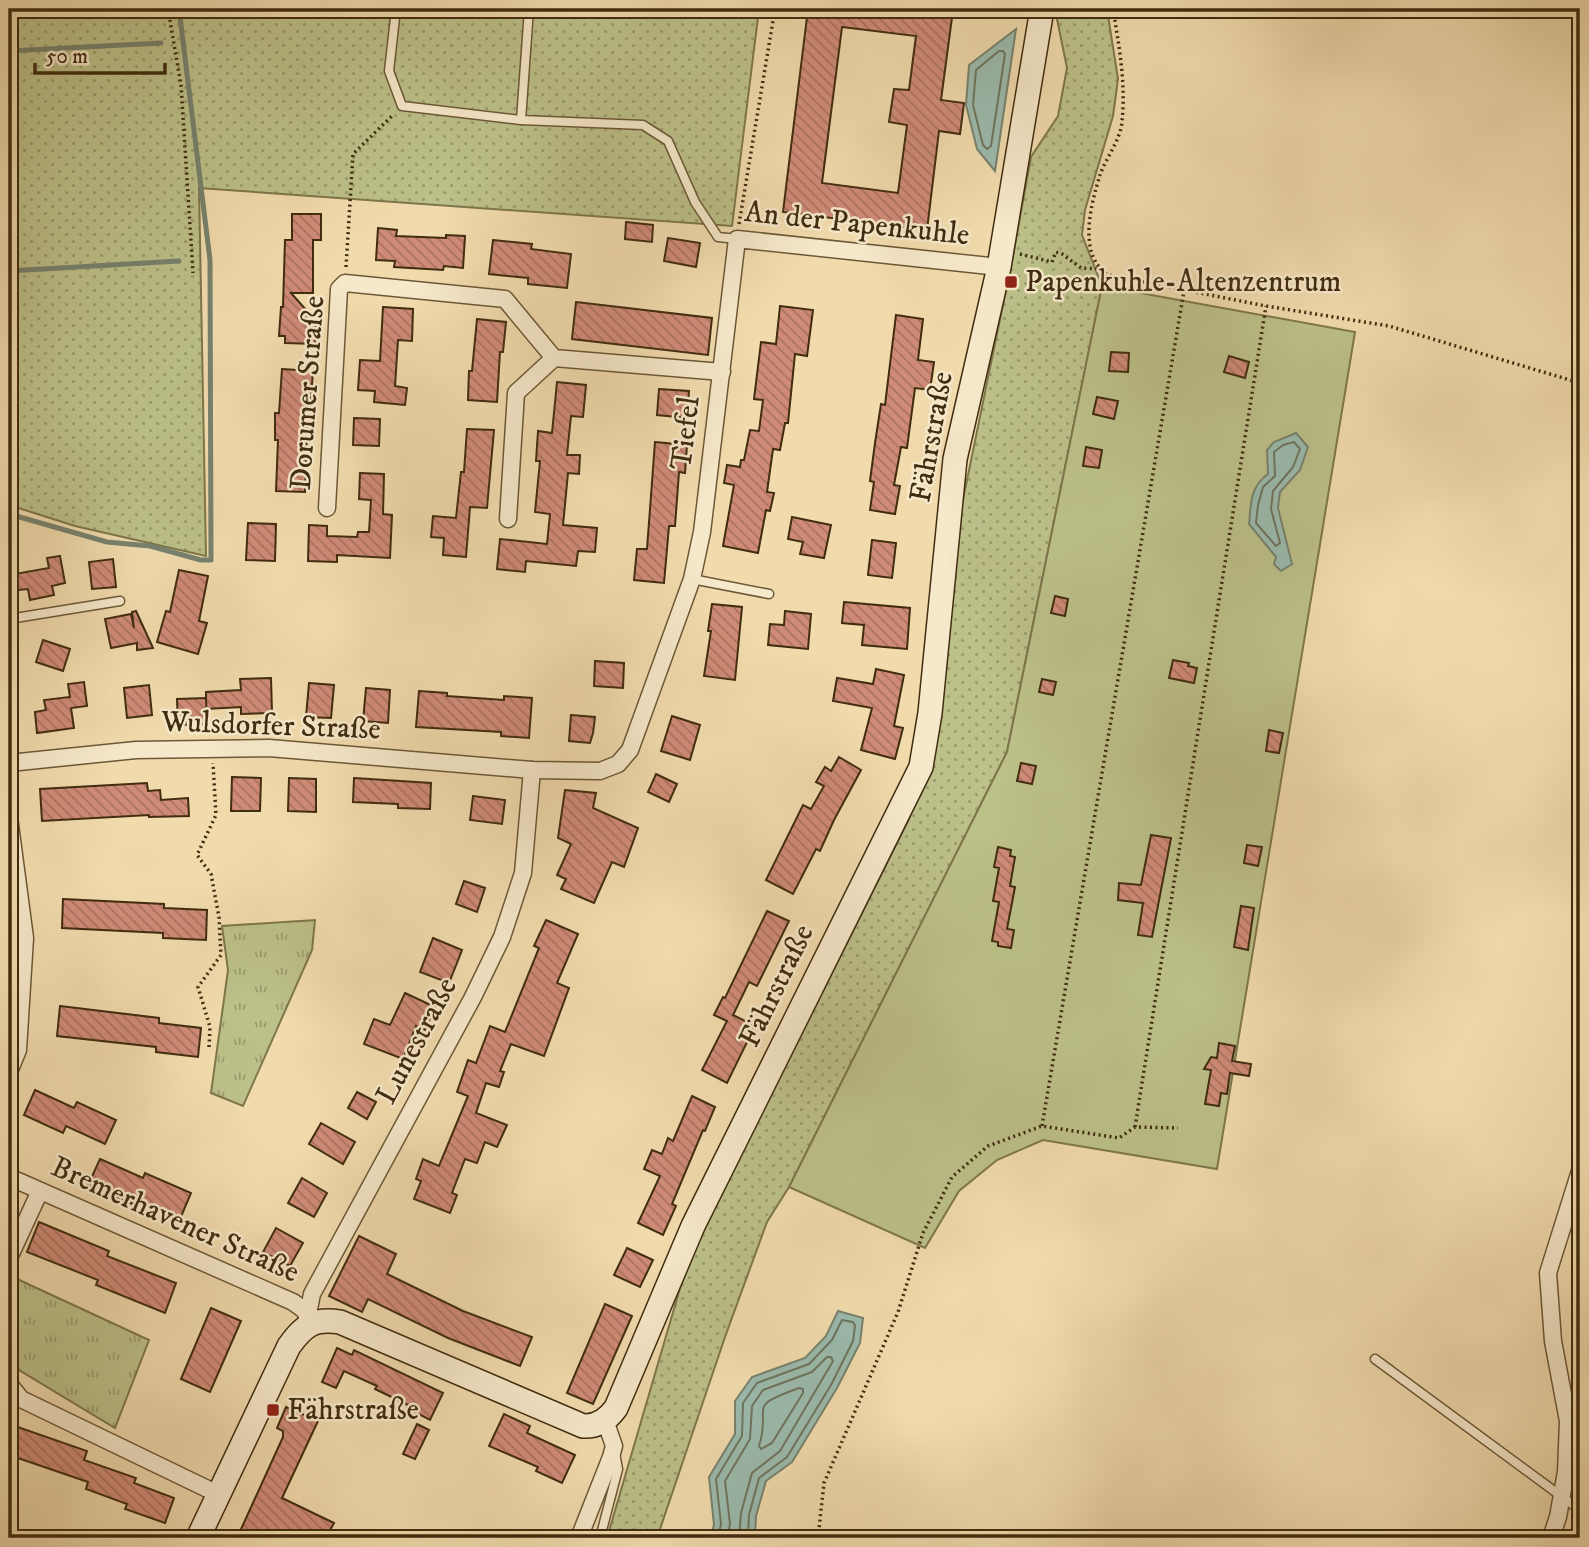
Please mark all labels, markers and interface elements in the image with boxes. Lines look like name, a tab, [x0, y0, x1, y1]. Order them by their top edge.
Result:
scale bar	[35, 32, 164, 76]
text: 50 m	[46, 44, 88, 70]
street label: An der Papenkuhle	[743, 194, 971, 254]
place label: Papenkuhle-Altenzentrum	[1025, 264, 1341, 301]
marker: Papenkuhle-Altenzentrum	[1003, 274, 1019, 290]
street label: Dorumer Straße	[283, 295, 333, 491]
street label: Fährstraße	[902, 369, 962, 505]
street label: Tiefel	[663, 394, 709, 472]
street label: Wulsdorfer Straße	[160, 704, 381, 748]
street label: Fährstraße	[731, 919, 823, 1053]
street label: Lunestraße	[368, 971, 466, 1111]
street label: Bremerhavener Straße	[45, 1149, 305, 1291]
place label: Fährstraße	[287, 1392, 419, 1429]
marker: Fährstraße	[265, 1402, 281, 1418]

